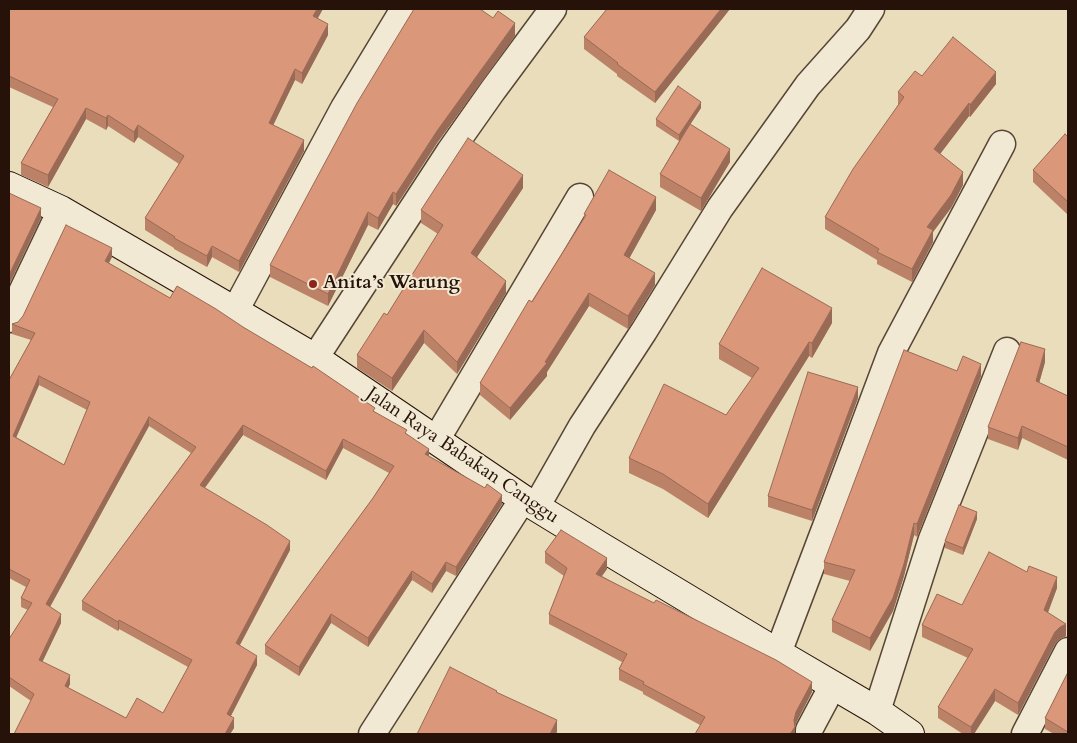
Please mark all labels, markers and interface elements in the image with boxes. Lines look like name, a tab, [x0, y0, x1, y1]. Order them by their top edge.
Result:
place label: Anita’s Warung	[323, 273, 460, 295]
marker: Anita’s Warung	[307, 278, 319, 290]
street label: Jalan Raya Babakan Canggu	[361, 383, 563, 529]

